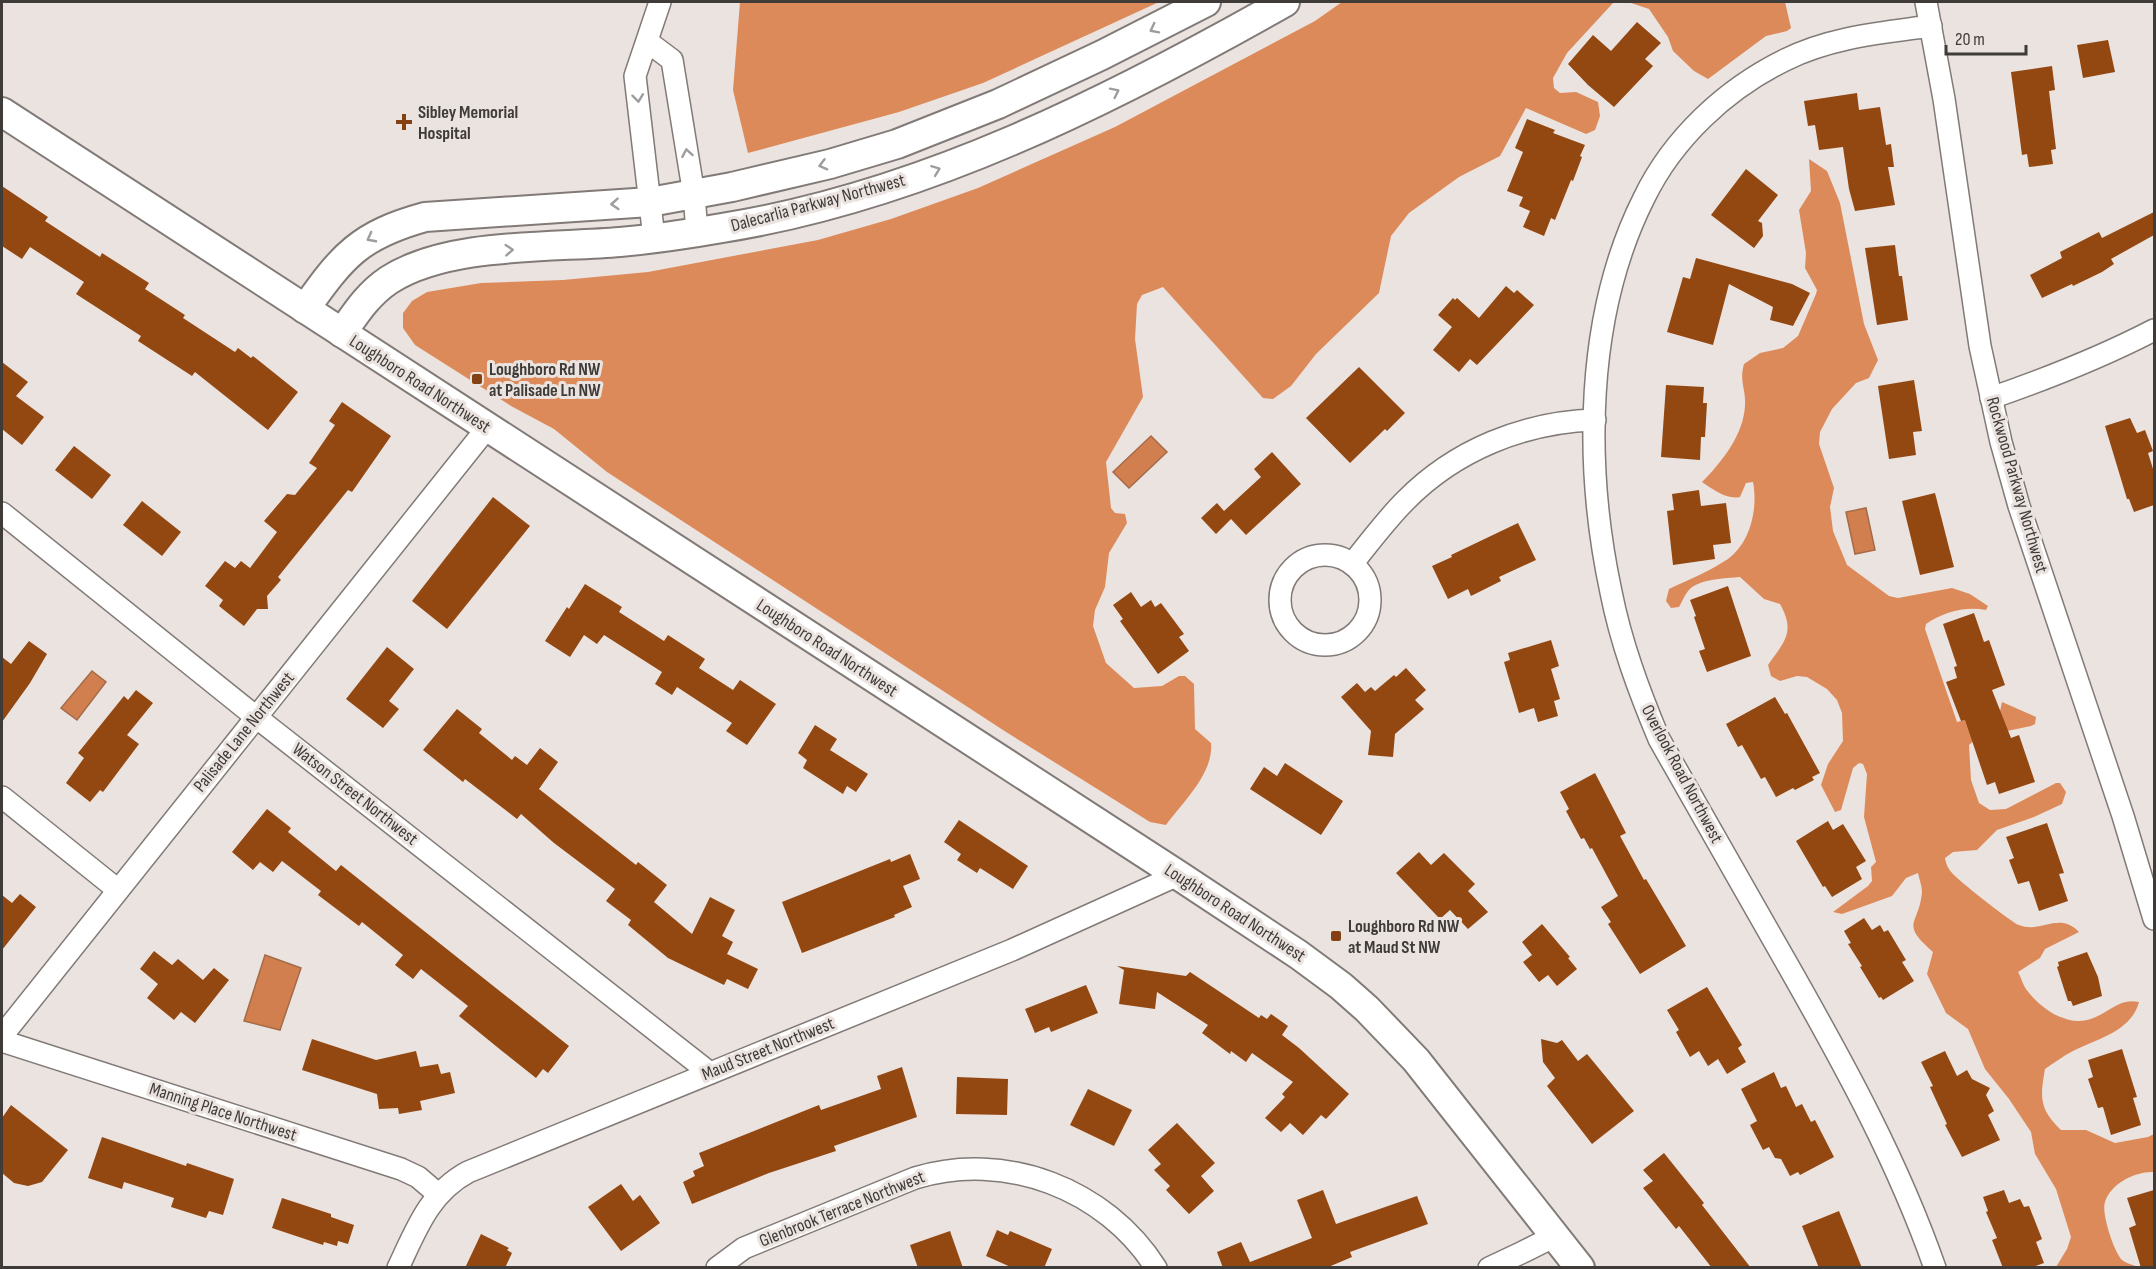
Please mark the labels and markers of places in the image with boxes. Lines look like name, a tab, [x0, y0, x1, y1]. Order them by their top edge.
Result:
place label: Sibley Memorial Hospital	[418, 102, 518, 144]
marker: Sibley Memorial Hospital	[395, 113, 413, 131]
place label: Loughboro Rd NW at Palisade Ln NW	[489, 359, 601, 401]
marker: Loughboro Rd NW at Palisade Ln NW	[470, 372, 484, 386]
place label: Loughboro Rd NW at Maud St NW	[1348, 916, 1460, 958]
marker: Loughboro Rd NW at Maud St NW	[1329, 929, 1343, 943]

